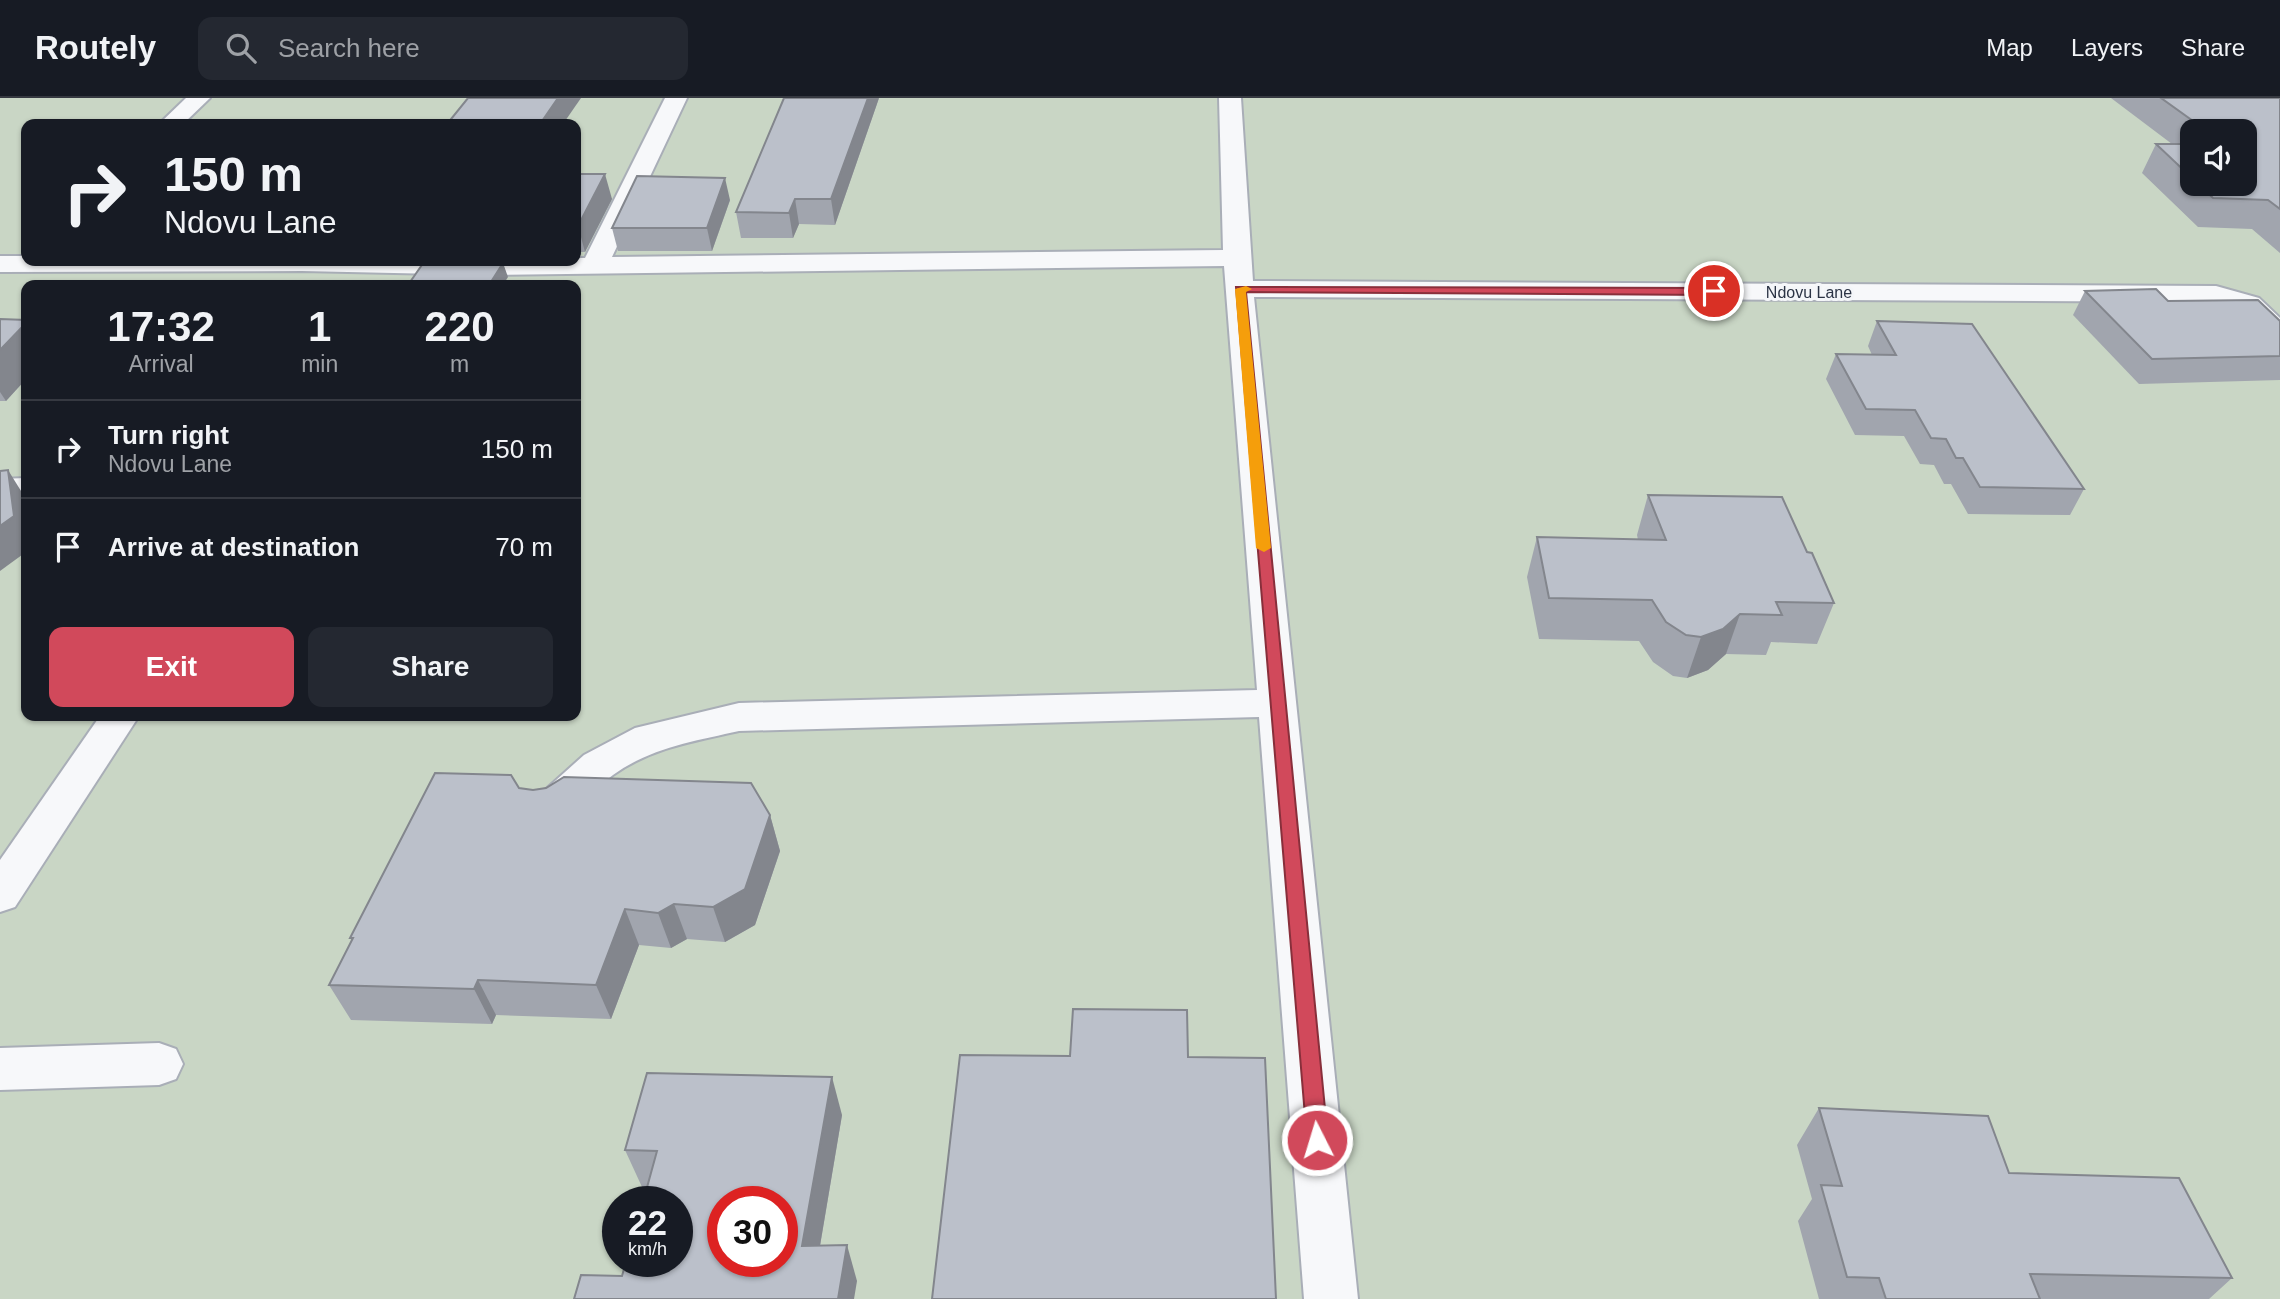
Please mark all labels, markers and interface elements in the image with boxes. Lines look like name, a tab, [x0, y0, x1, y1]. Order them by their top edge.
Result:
search box	[198, 17, 688, 80]
text: Routely	[35, 29, 156, 66]
icon: search	[222, 29, 260, 67]
text: Search here	[278, 33, 420, 63]
text: Map	[1986, 34, 2033, 61]
text: Layers	[2071, 34, 2143, 61]
text: Share	[2181, 34, 2245, 61]
map controls	[2180, 119, 2257, 196]
button: sound	[2180, 119, 2257, 196]
icon: right	[49, 147, 140, 238]
text: 150 m	[164, 147, 303, 201]
text: Ndovu Lane	[164, 204, 337, 240]
pin	[1684, 261, 1744, 321]
icon: arrive	[1695, 272, 1733, 310]
street label: Ndovu Lane	[1766, 284, 1852, 301]
text: 17:32	[107, 303, 215, 350]
text: 1	[308, 303, 331, 350]
text: 220	[425, 303, 495, 350]
text: Arrival	[128, 351, 194, 377]
text: min	[301, 351, 338, 377]
text: m	[450, 351, 469, 377]
text: Turn right	[108, 420, 229, 450]
icon: right	[49, 430, 87, 468]
text: 150 m	[481, 434, 553, 464]
text: Ndovu Lane	[108, 451, 232, 477]
icon: arrive	[49, 528, 87, 566]
text: Arrive at destination	[108, 532, 359, 562]
text: 70 m	[495, 532, 553, 562]
button: Exit	[49, 627, 294, 707]
button: Share	[308, 627, 553, 707]
position arrow	[1280, 1103, 1354, 1177]
speed limit sign: 30	[707, 1186, 798, 1277]
text: 22	[628, 1203, 667, 1242]
text: km/h	[628, 1239, 667, 1259]

